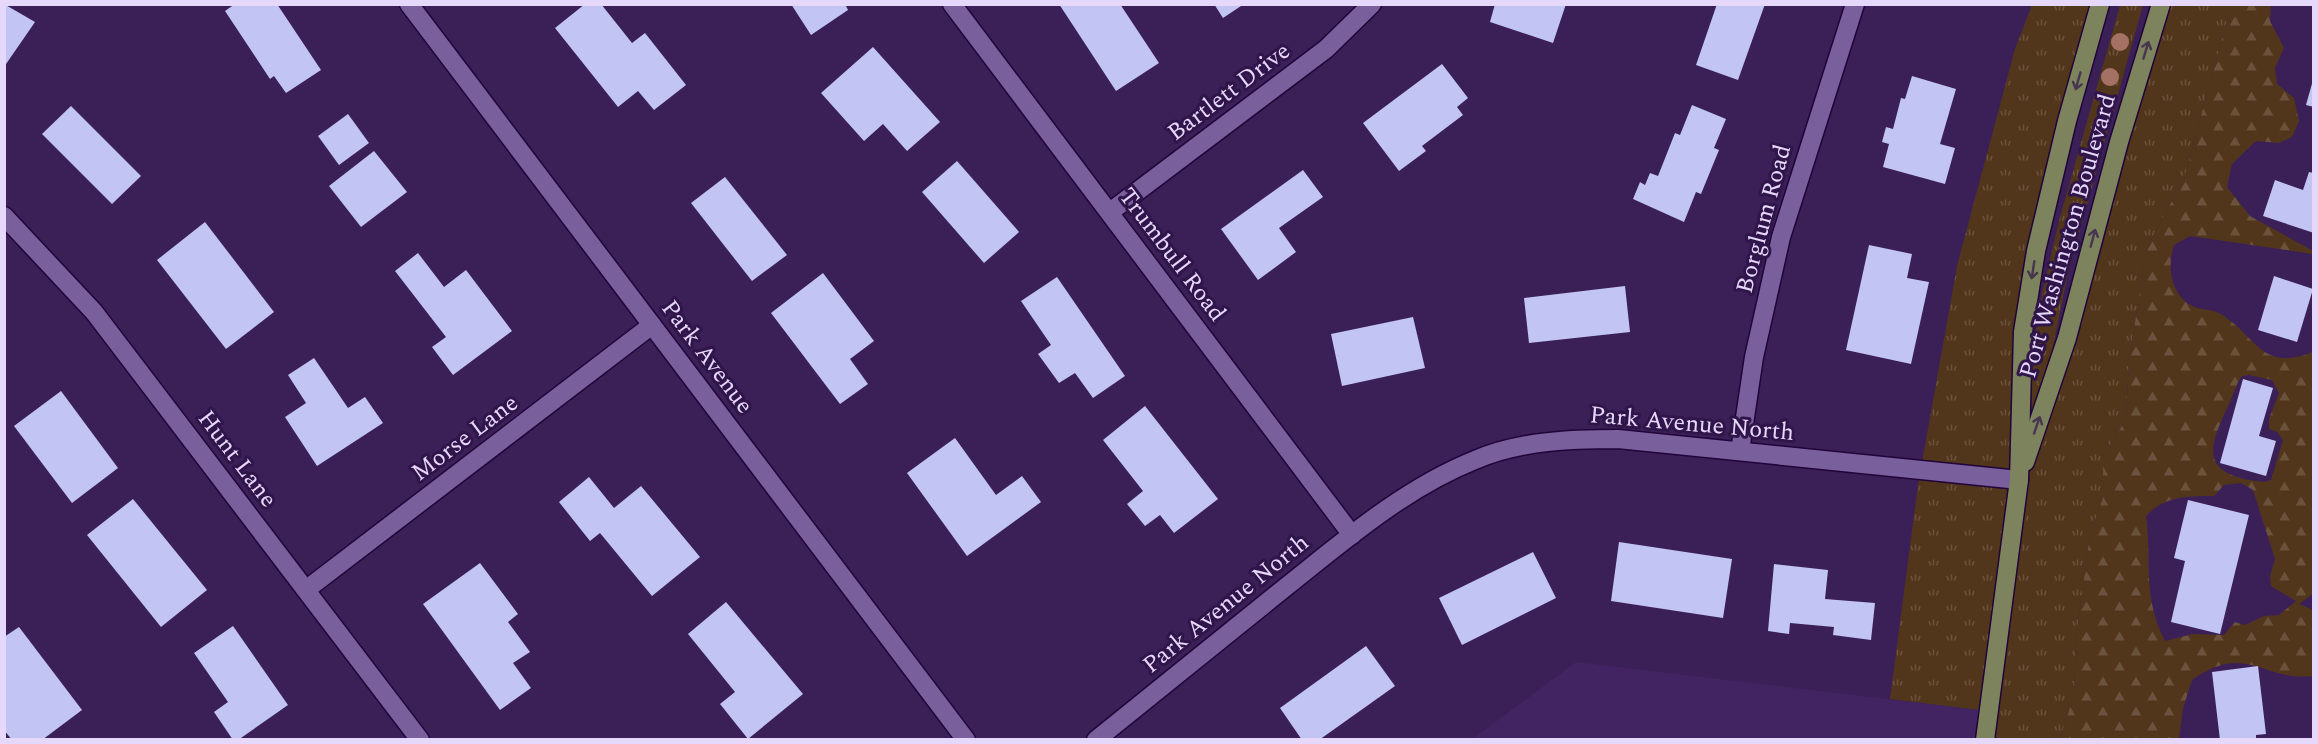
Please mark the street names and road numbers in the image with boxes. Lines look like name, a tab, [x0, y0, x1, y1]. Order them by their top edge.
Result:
street label: Bartlett Drive	[1160, 34, 1298, 150]
street label: Port Washington Boulevard	[2010, 90, 2126, 382]
street label: Borglum Road	[1727, 141, 1801, 297]
street label: Trumbull Road	[1109, 180, 1235, 330]
street label: Park Avenue	[652, 292, 762, 422]
street label: Morse Lane	[404, 386, 526, 490]
street label: Park Avenue North	[1588, 397, 1796, 451]
street label: Hunt Lane	[188, 403, 286, 515]
street label: Park Avenue North	[1135, 526, 1317, 682]

